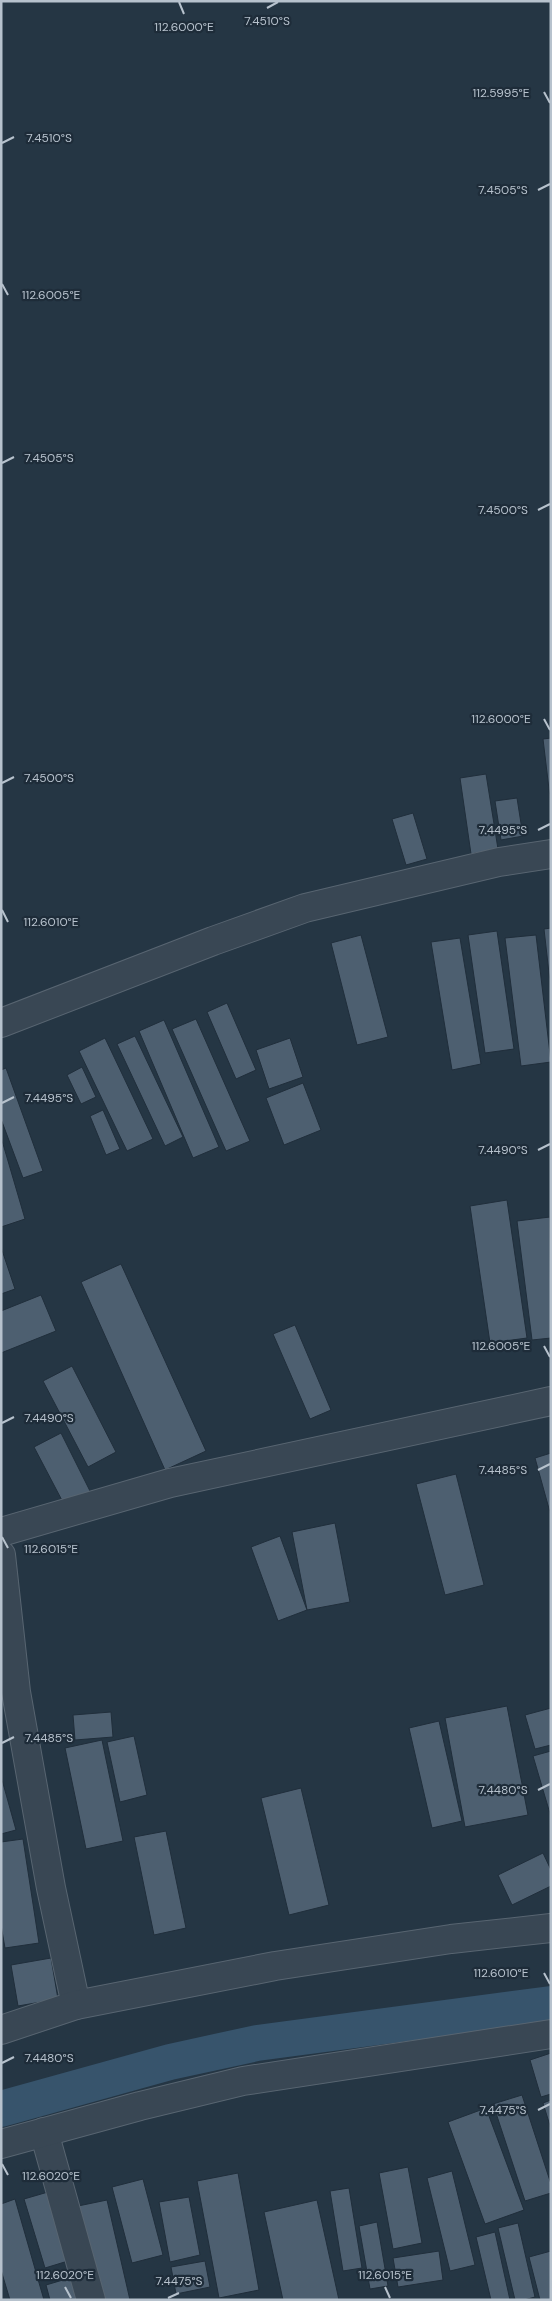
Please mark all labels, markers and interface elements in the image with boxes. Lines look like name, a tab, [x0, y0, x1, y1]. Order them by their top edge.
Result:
text: 7.4510°S	[244, 13, 290, 29]
text: 112.6000°E	[154, 19, 214, 35]
text: 112.5995°E	[472, 85, 530, 101]
text: 7.4510°S	[26, 130, 72, 146]
text: 7.4505°S	[478, 182, 528, 198]
text: 112.6005°E	[22, 287, 81, 303]
text: 7.4505°S	[24, 450, 74, 466]
text: 7.4500°S	[478, 502, 528, 518]
text: 112.6000°E	[471, 711, 531, 727]
text: 7.4500°S	[24, 770, 74, 786]
text: 7.4495°S	[479, 822, 527, 838]
text: 112.6010°E	[23, 914, 79, 930]
text: 7.4495°S	[25, 1090, 73, 1106]
text: 7.4490°S	[478, 1142, 528, 1158]
text: 112.6005°E	[472, 1338, 531, 1354]
text: 7.4490°S	[24, 1410, 74, 1426]
text: 7.4485°S	[479, 1462, 527, 1478]
text: 112.6015°E	[24, 1541, 78, 1557]
text: 7.4485°S	[25, 1730, 73, 1746]
text: 7.4480°S	[478, 1782, 528, 1798]
text: 112.6010°E	[473, 1965, 529, 1981]
text: 7.4480°S	[24, 2050, 74, 2066]
text: 7.4475°S	[479, 2102, 527, 2118]
text: 112.6020°E	[22, 2168, 80, 2184]
text: 112.6020°E	[36, 2267, 94, 2283]
text: 112.6015°E	[358, 2267, 412, 2283]
text: 7.4475°S	[155, 2273, 203, 2289]

